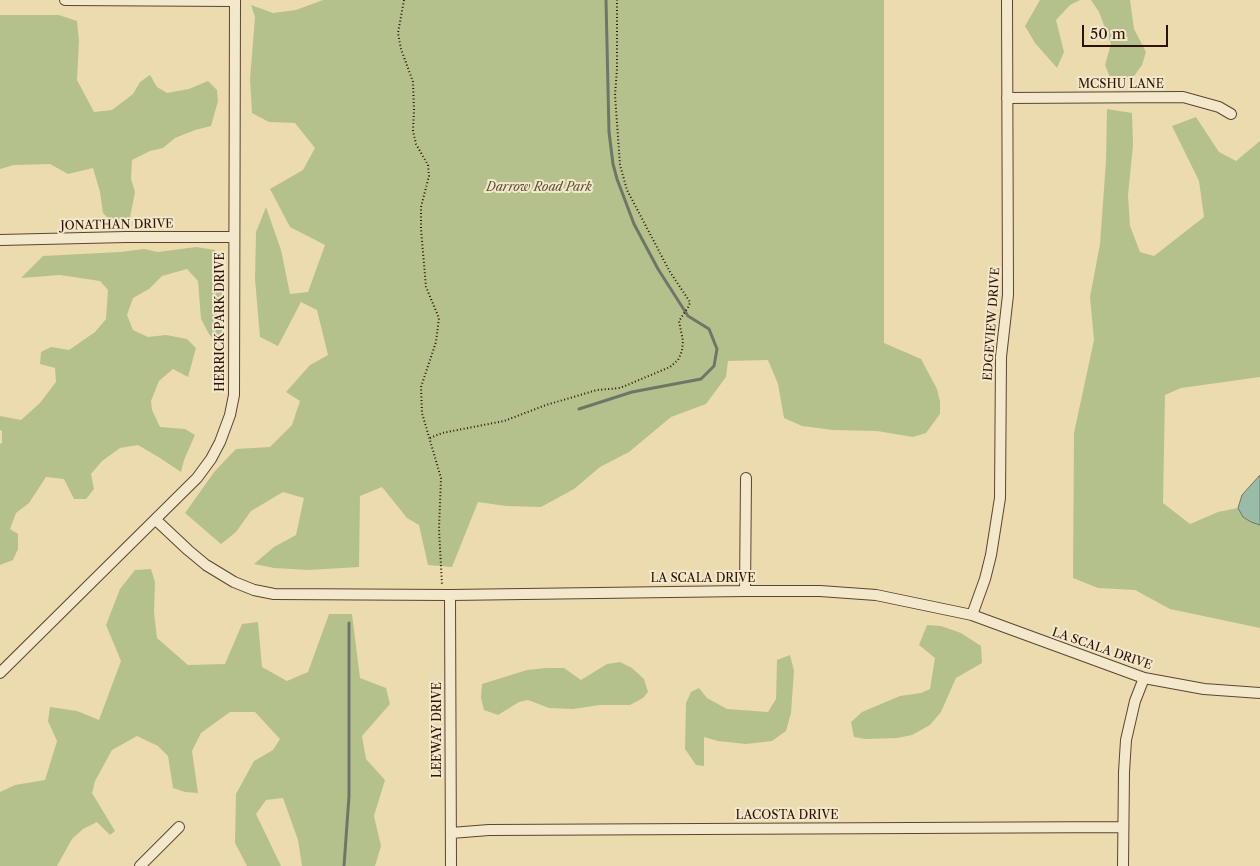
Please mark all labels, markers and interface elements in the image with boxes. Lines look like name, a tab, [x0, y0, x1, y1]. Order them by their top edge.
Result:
scale bar	[1085, 15, 1171, 47]
text: 50 m	[1090, 24, 1126, 43]
street label: MCSHU LANE	[1078, 78, 1164, 92]
park label: Darrow Road Park	[486, 181, 592, 195]
street label: JONATHAN DRIVE	[60, 217, 174, 233]
street label: HERRICK PARK DRIVE	[214, 252, 228, 392]
street label: EDGEVIEW DRIVE	[981, 267, 1003, 381]
street label: LA SCALA DRIVE	[650, 572, 756, 586]
street label: LA SCALA DRIVE	[1050, 625, 1154, 673]
street label: LEEWAY DRIVE	[431, 682, 445, 778]
street label: LACOSTA DRIVE	[736, 809, 838, 823]

